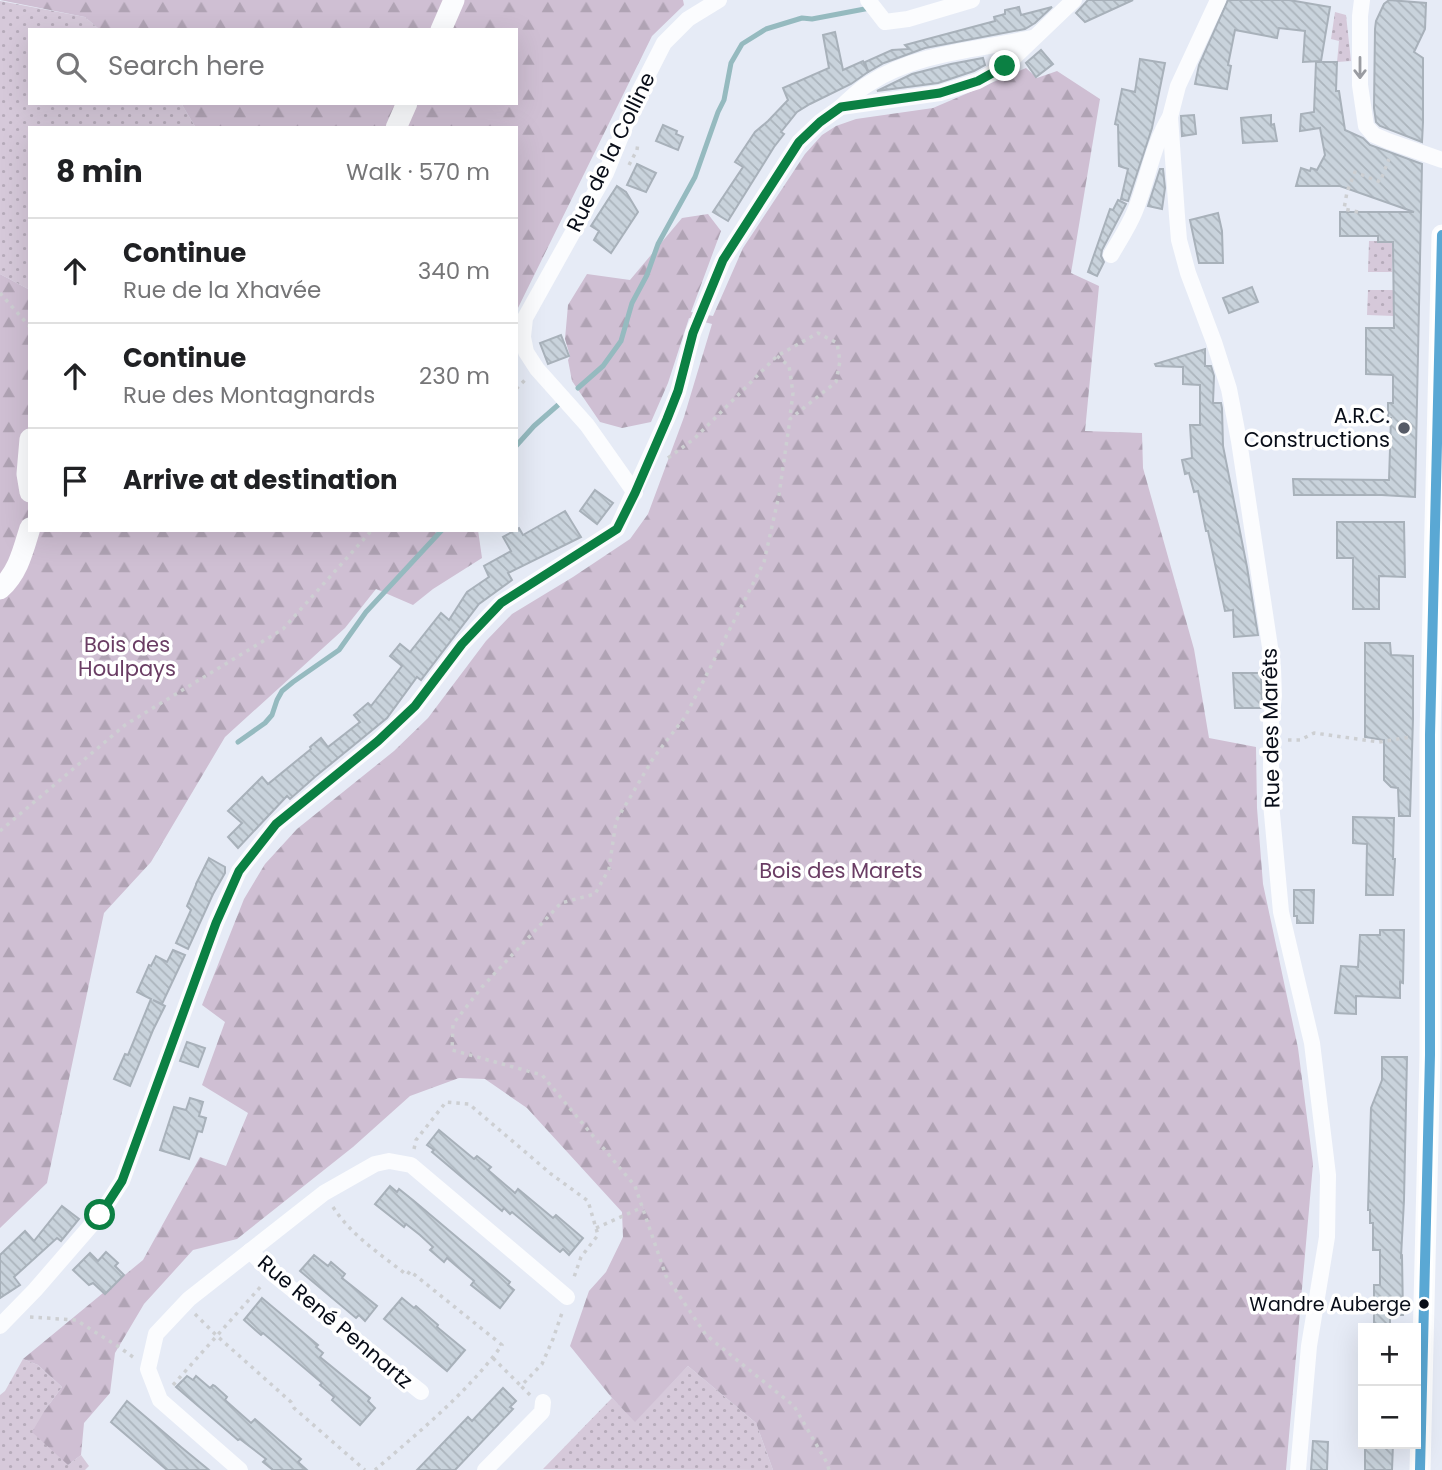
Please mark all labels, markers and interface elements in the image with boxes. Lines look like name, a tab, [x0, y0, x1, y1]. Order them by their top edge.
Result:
search box	[28, 28, 518, 105]
icon: search	[52, 48, 90, 86]
text: Search here	[108, 48, 265, 84]
route end	[989, 50, 1020, 81]
one-way arrow	[1353, 56, 1367, 79]
street label: Rue de la Colline	[559, 67, 662, 236]
text: 8 min	[56, 150, 143, 193]
text: Walk · 570 m	[346, 156, 490, 188]
text: Continue	[123, 235, 246, 271]
icon: ahead	[56, 252, 94, 290]
text: 340 m	[418, 255, 490, 287]
text: Rue de la Xhavée	[123, 274, 321, 306]
text: Continue	[123, 340, 246, 376]
icon: ahead	[56, 357, 94, 395]
text: 230 m	[419, 360, 490, 392]
text: Rue des Montagnards	[123, 379, 375, 411]
place label: A.R.C. Constructions	[1244, 401, 1390, 454]
marker: A.R.C. Constructions	[1396, 420, 1412, 436]
icon: arrive	[56, 462, 94, 500]
text: Arrive at destination	[123, 462, 398, 498]
park label: Bois des Houlpays	[78, 630, 176, 683]
street label: Rue des Marêts	[1255, 648, 1286, 808]
park label: Bois des Marets	[759, 856, 923, 885]
route start	[84, 1199, 115, 1230]
street label: Rue René Pennartz	[252, 1248, 419, 1395]
place label: Wandre Auberge	[1249, 1291, 1411, 1318]
marker: Wandre Auberge	[1417, 1297, 1431, 1311]
map controls	[1358, 1323, 1421, 1449]
button: +	[1358, 1323, 1421, 1386]
button: −	[1358, 1386, 1421, 1449]

